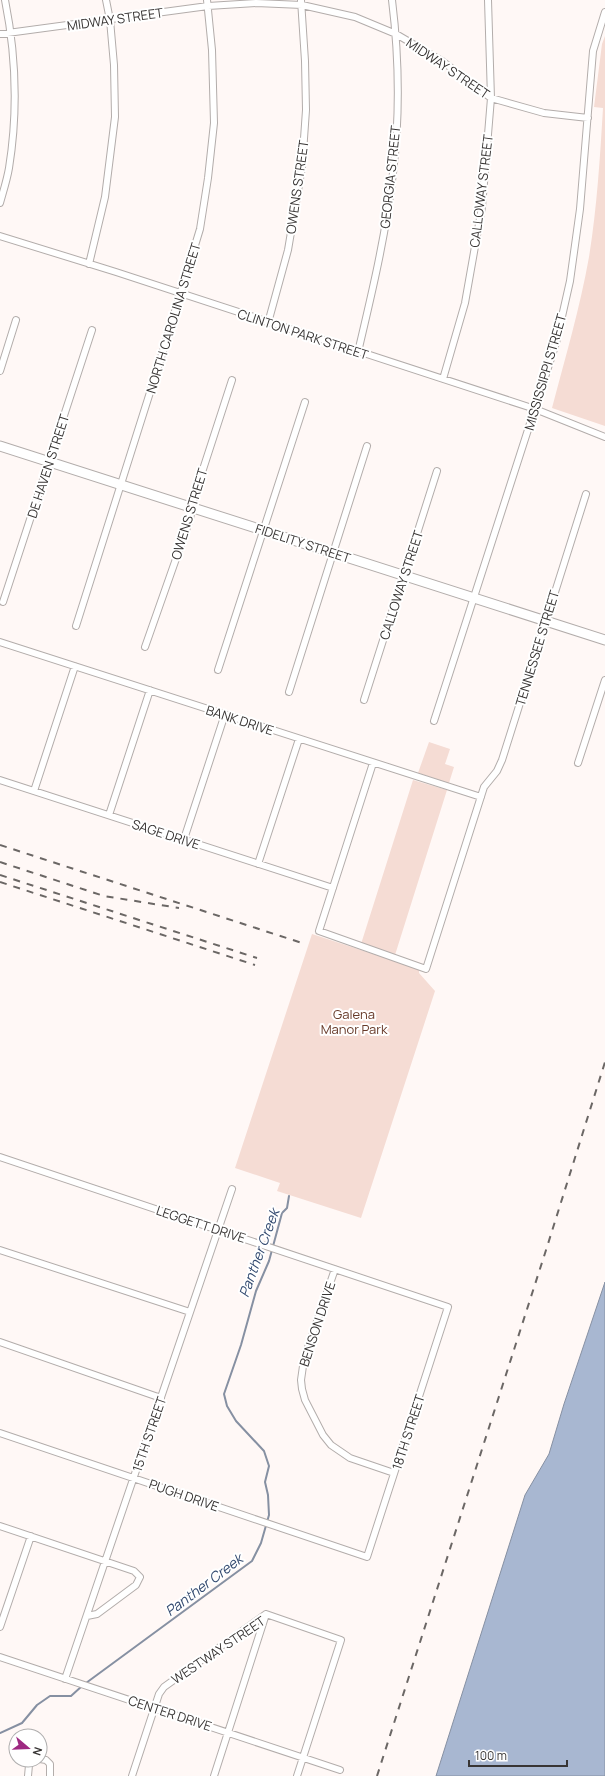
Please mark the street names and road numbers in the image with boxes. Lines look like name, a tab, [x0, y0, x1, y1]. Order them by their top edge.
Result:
street label: MIDWAY STREET	[66, 3, 164, 35]
street label: MIDWAY STREET	[403, 33, 493, 103]
street label: GEORGIA STREET	[376, 124, 404, 229]
street label: CALLOWAY STREET	[465, 133, 497, 249]
street label: OWENS STREET	[282, 139, 313, 235]
street label: NORTH CAROLINA STREET	[142, 240, 205, 396]
street label: CLINTON PARK STREET	[235, 304, 371, 364]
street label: MISSISSIPPI STREET	[520, 311, 570, 432]
street label: DE HAVEN STREET	[23, 412, 73, 520]
street label: OWENS STREET	[167, 466, 212, 562]
street label: FIDELITY STREET	[253, 519, 353, 567]
street label: CALLOWAY STREET	[375, 528, 427, 642]
street label: TENNESSEE STREET	[511, 588, 563, 708]
street label: BANK DRIVE	[204, 701, 276, 739]
street label: SAGE DRIVE	[130, 815, 202, 853]
street label: LEGGETT DRIVE	[154, 1201, 248, 1247]
street label: BENSON DRIVE	[295, 1279, 339, 1369]
street label: 18TH STREET	[387, 1392, 429, 1472]
street label: 15TH STREET	[128, 1394, 170, 1474]
street label: PUGH DRIVE	[147, 1475, 221, 1515]
street label: WESTWAY STREET	[168, 1612, 269, 1688]
street label: CENTER DRIVE	[126, 1691, 214, 1735]

